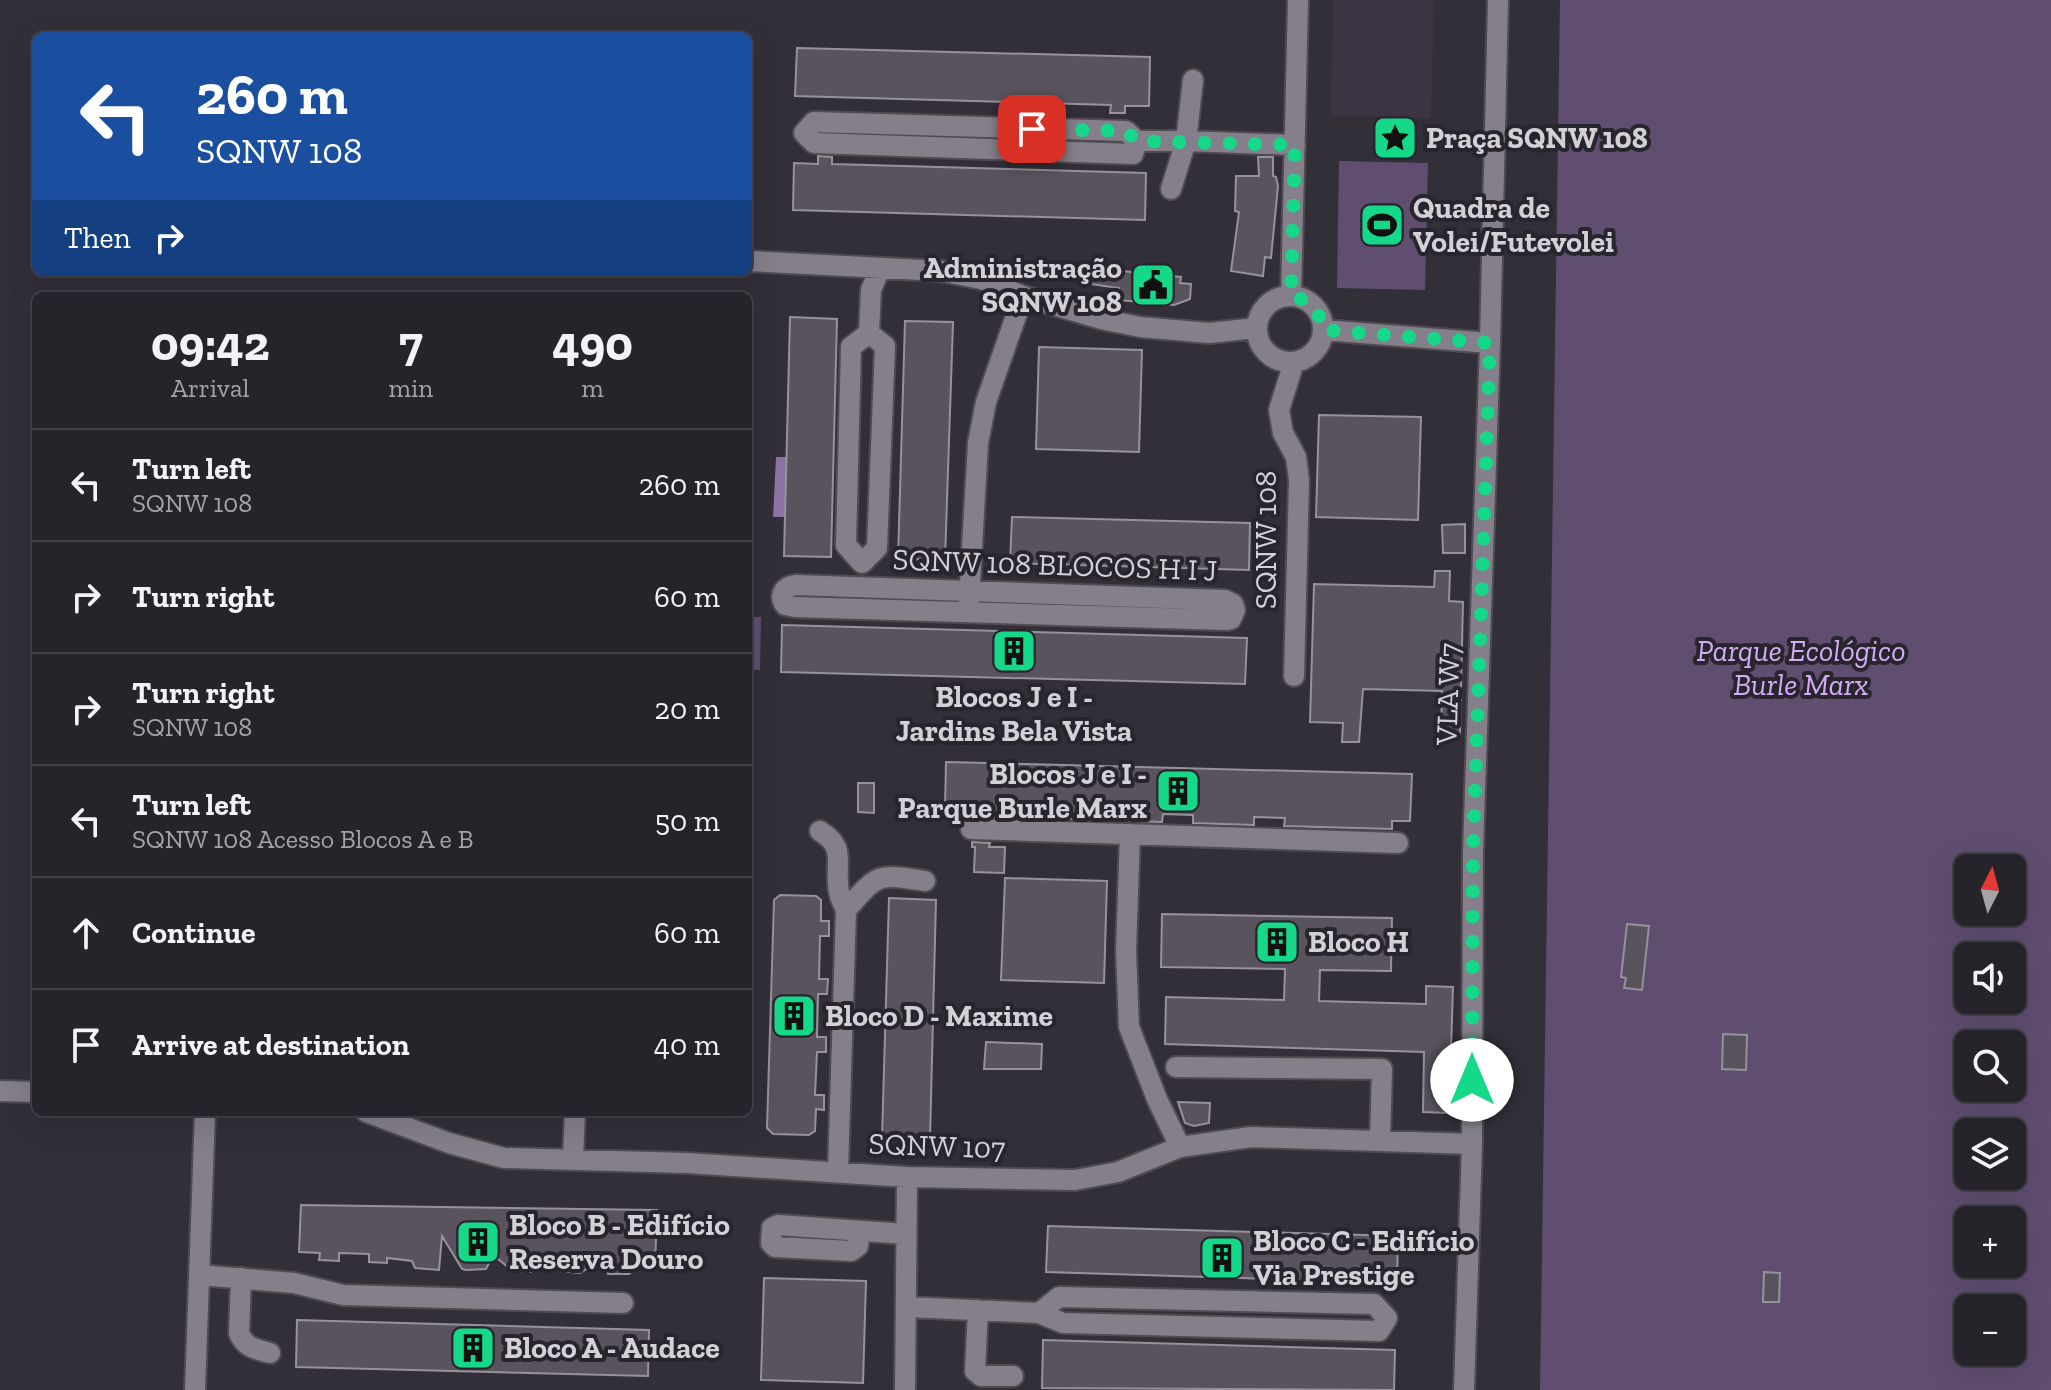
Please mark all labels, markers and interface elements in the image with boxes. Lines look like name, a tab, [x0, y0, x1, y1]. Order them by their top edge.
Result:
text: 260 m	[196, 61, 348, 128]
icon: left	[64, 64, 168, 168]
pin	[998, 95, 1066, 163]
icon: arrive	[1010, 107, 1054, 151]
place icon: Praça SQNW 108	[1371, 114, 1419, 162]
place label: Praça SQNW 108	[1426, 120, 1648, 156]
text: SQNW 108	[196, 129, 362, 172]
place label: Quadra de Volei/Futevolei	[1413, 190, 1614, 260]
sports icon: Quadra de Volei/Futevolei	[1358, 201, 1406, 249]
icon: right	[147, 216, 191, 260]
text: Then	[64, 220, 131, 256]
place label: Administração SQNW 108	[924, 250, 1122, 320]
public building icon: Administração SQNW 108	[1129, 261, 1177, 309]
text: 09:42	[151, 315, 269, 372]
text: 7	[399, 315, 423, 372]
text: 490	[552, 315, 633, 372]
text: Arrival	[171, 372, 249, 404]
text: min	[389, 372, 433, 404]
text: m	[581, 372, 604, 404]
text: Turn left	[132, 451, 251, 487]
icon: left	[64, 463, 108, 507]
text: 260 m	[639, 467, 720, 503]
street label: SQNW 108	[1248, 471, 1284, 609]
text: SQNW 108	[132, 487, 252, 519]
street label: SQNW 108 BLOCOS H I J	[892, 541, 1218, 589]
icon: right	[64, 575, 108, 619]
text: Turn right	[132, 579, 274, 615]
text: 60 m	[654, 579, 720, 615]
building icon: Blocos J e I - Jardins Bela Vista	[990, 627, 1038, 675]
park label: Parque Ecológico Burle Marx	[1696, 633, 1906, 703]
street label: VLA W7	[1428, 642, 1468, 747]
text: Turn right	[132, 675, 274, 711]
place label: Blocos J e I - Jardins Bela Vista	[896, 679, 1132, 749]
icon: right	[64, 687, 108, 731]
text: 20 m	[655, 691, 720, 727]
text: SQNW 108	[132, 711, 252, 743]
place label: Blocos J e I - Parque Burle Marx	[897, 756, 1147, 826]
building icon: Blocos J e I - Parque Burle Marx	[1154, 767, 1202, 815]
text: Turn left	[132, 787, 251, 823]
icon: left	[64, 799, 108, 843]
text: 50 m	[655, 803, 720, 839]
text: SQNW 108 Acesso Blocos A e B	[132, 823, 473, 855]
north arrow	[1954, 854, 2026, 926]
map controls	[1954, 854, 2026, 1366]
icon: ahead	[64, 911, 108, 955]
text: Continue	[132, 915, 256, 951]
text: 60 m	[654, 915, 720, 951]
building icon: Bloco H	[1253, 918, 1301, 966]
place label: Bloco H	[1308, 924, 1409, 960]
button: sound	[1954, 942, 2026, 1014]
building icon: Bloco D - Maxime	[770, 992, 818, 1040]
place label: Bloco D - Maxime	[825, 998, 1053, 1034]
icon: arrive	[64, 1023, 108, 1067]
text: Arrive at destination	[132, 1027, 409, 1063]
text: 40 m	[654, 1027, 720, 1063]
button: search	[1954, 1030, 2026, 1102]
position arrow	[1430, 1038, 1514, 1122]
button: layers	[1954, 1118, 2026, 1190]
street label: SQNW 107	[868, 1126, 1006, 1166]
button: +	[1954, 1206, 2026, 1278]
place label: Bloco B - Edifício Reserva Douro	[509, 1207, 730, 1277]
building icon: Bloco B - Edifício Reserva Douro	[454, 1218, 502, 1266]
place label: Bloco C - Edifício Via Prestige	[1253, 1223, 1475, 1293]
building icon: Bloco C - Edifício Via Prestige	[1198, 1234, 1246, 1282]
button: −	[1954, 1294, 2026, 1366]
building icon: Bloco A - Audace	[449, 1324, 497, 1372]
place label: Bloco A - Audace	[504, 1330, 720, 1366]

